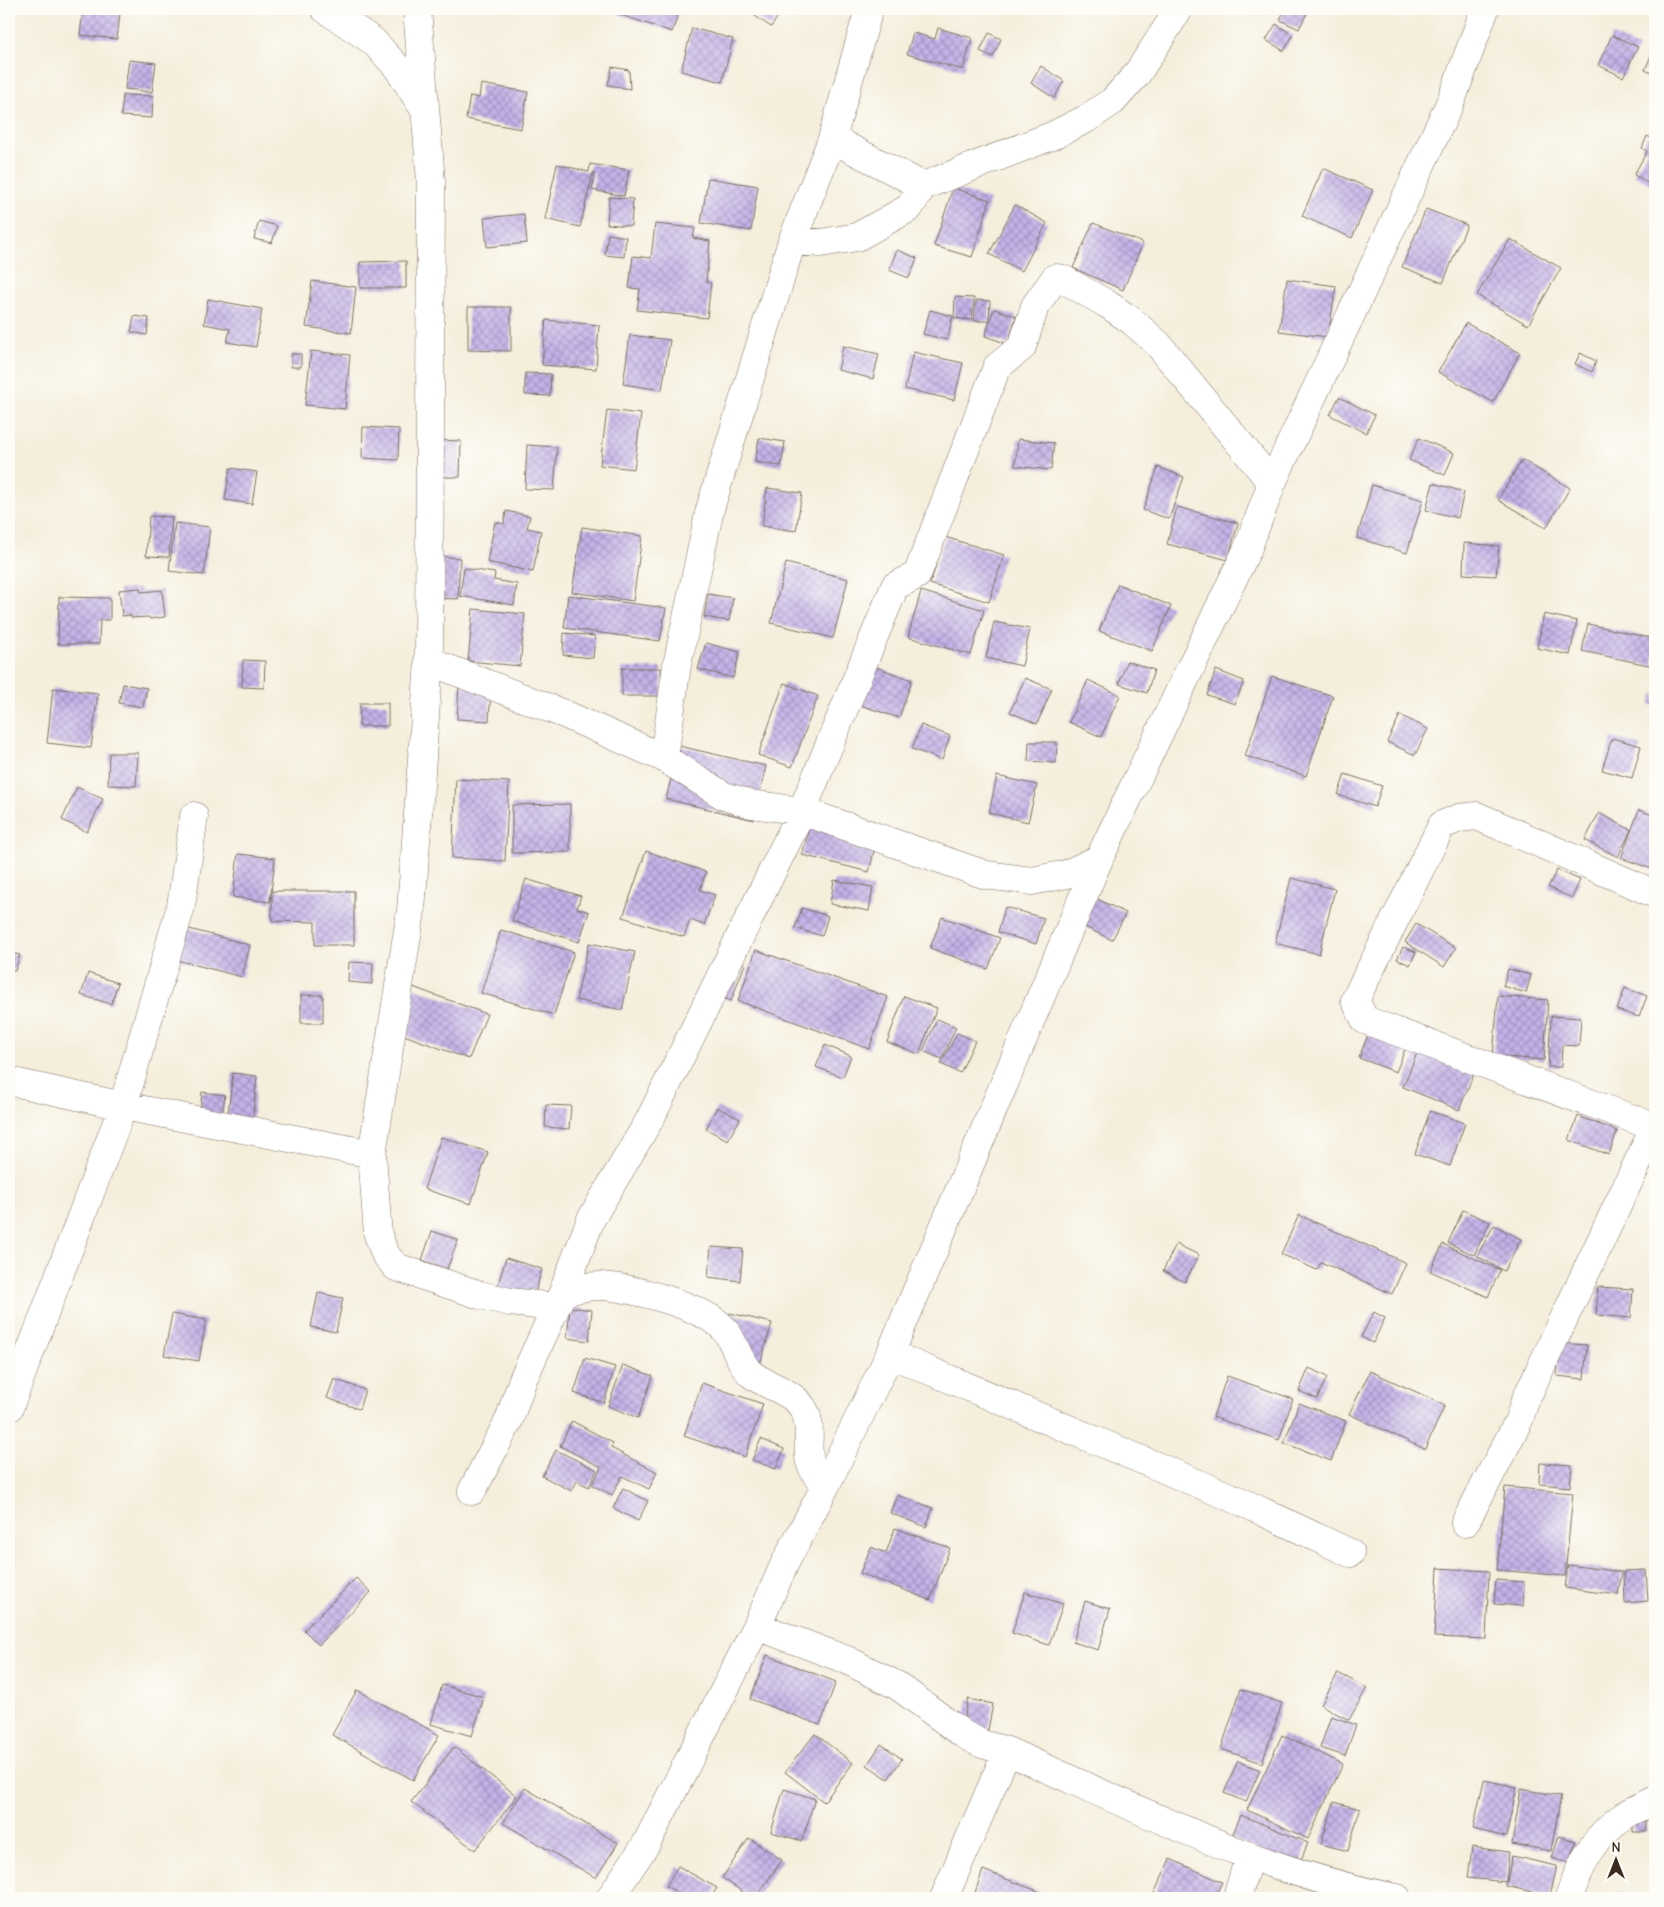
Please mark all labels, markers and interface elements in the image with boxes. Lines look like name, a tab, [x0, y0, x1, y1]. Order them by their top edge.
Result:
north arrow	[1592, 1834, 1642, 1884]
text: N	[1611, 1839, 1621, 1856]

